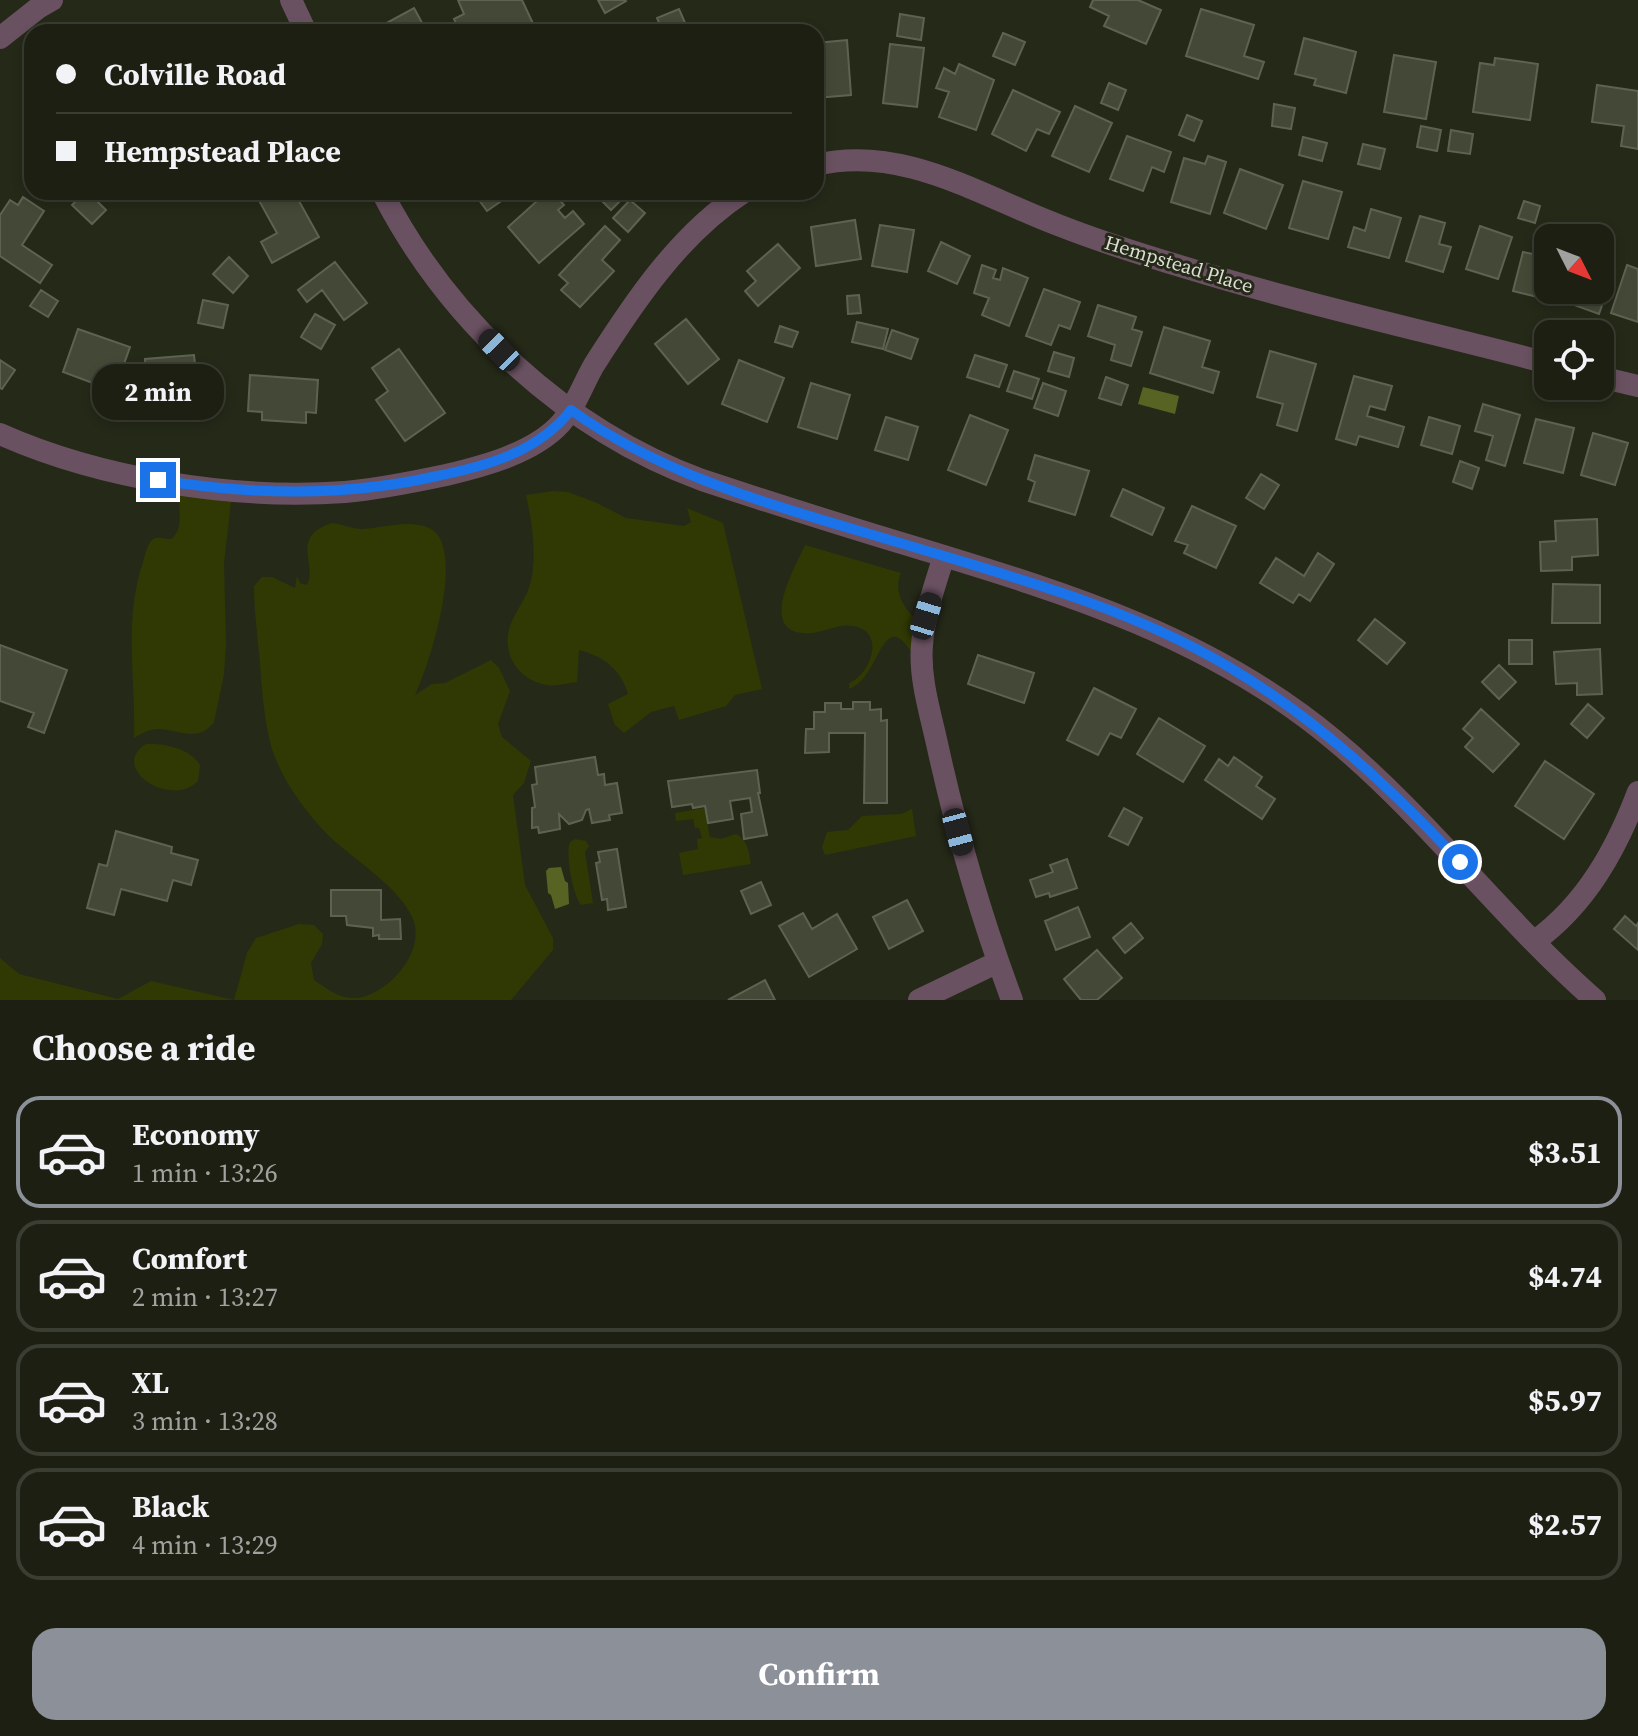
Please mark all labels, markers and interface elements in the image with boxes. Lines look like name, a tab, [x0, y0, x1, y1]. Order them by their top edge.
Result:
text: Colville Road	[104, 54, 286, 95]
text: Hempstead Place	[104, 131, 341, 172]
north arrow	[1534, 224, 1614, 304]
map controls	[1534, 224, 1614, 400]
street label: Hempstead Place	[1101, 228, 1257, 300]
button: locate	[1534, 320, 1614, 400]
car	[474, 324, 524, 376]
callout: 2 min	[92, 364, 224, 420]
text: 2 min	[124, 374, 192, 410]
route end	[140, 462, 176, 498]
car	[908, 590, 944, 642]
car	[940, 806, 976, 858]
route start	[1442, 844, 1478, 880]
text: Choose a ride	[32, 1023, 255, 1072]
text: Economy	[132, 1114, 260, 1155]
icon: car	[36, 1116, 108, 1188]
text: $3.51	[1528, 1132, 1602, 1173]
text: 1 min · 13:26	[132, 1155, 278, 1191]
text: Comfort	[132, 1238, 247, 1279]
icon: car	[36, 1240, 108, 1312]
text: $4.74	[1528, 1256, 1602, 1297]
text: 2 min · 13:27	[132, 1279, 278, 1315]
text: XL	[132, 1362, 169, 1403]
icon: car	[36, 1364, 108, 1436]
text: $5.97	[1528, 1380, 1602, 1421]
text: 3 min · 13:28	[132, 1403, 278, 1439]
text: Black	[132, 1486, 209, 1527]
icon: car	[36, 1488, 108, 1560]
text: $2.57	[1528, 1504, 1602, 1545]
text: 4 min · 13:29	[132, 1527, 278, 1563]
button: Confirm	[32, 1628, 1606, 1720]

